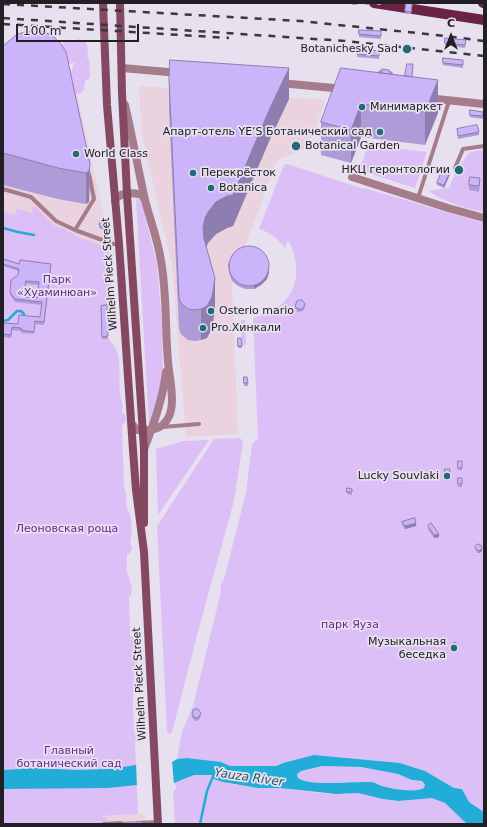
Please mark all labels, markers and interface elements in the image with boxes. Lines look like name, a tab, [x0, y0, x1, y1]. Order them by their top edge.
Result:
scale bar	[18, 16, 141, 42]
north arrow	[431, 16, 471, 56]
text: С	[447, 17, 455, 30]
text: 100 m	[23, 24, 61, 38]
place label: Botanichesky Sad	[300, 42, 398, 56]
marker: Botanichesky Sad	[401, 43, 413, 55]
place label: Минимаркет	[370, 100, 443, 114]
marker: Минимаркет	[357, 102, 367, 112]
place label: Апарт-отель YE’S Ботанический сад	[163, 125, 372, 139]
marker: Апарт-отель YE’S Ботанический сад	[375, 127, 385, 137]
place label: Botanical Garden	[305, 139, 400, 153]
marker: Botanical Garden	[290, 140, 302, 152]
place label: World Class	[84, 147, 148, 161]
marker: World Class	[71, 149, 81, 159]
place label: НКЦ геронтологии	[341, 163, 450, 177]
marker: НКЦ геронтологии	[453, 164, 465, 176]
place label: Перекрёсток	[201, 166, 276, 180]
marker: Перекрёсток	[188, 168, 198, 178]
place label: Botanica	[219, 181, 267, 195]
marker: Botanica	[206, 183, 216, 193]
street label: Wilhelm Pieck Street	[99, 217, 121, 331]
park label: Парк «Хуаминюан»	[17, 273, 97, 299]
place label: Osterio mario	[219, 304, 294, 318]
marker: Osterio mario	[206, 306, 216, 316]
place label: Pro.Хинкали	[211, 321, 281, 335]
marker: Pro.Хинкали	[198, 323, 208, 333]
place label: Lucky Souvlaki	[358, 469, 439, 483]
marker: Lucky Souvlaki	[442, 471, 452, 481]
park label: Леоновская роща	[16, 522, 118, 536]
park label: парк Яуза	[321, 618, 379, 632]
street label: Wilhelm Pieck Street	[130, 627, 150, 741]
place label: Музыкальная беседка	[368, 635, 446, 661]
marker: Музыкальная беседка	[449, 643, 459, 653]
park label: Главный ботанический сад	[16, 744, 122, 770]
water label: Yauza River	[213, 766, 285, 790]

